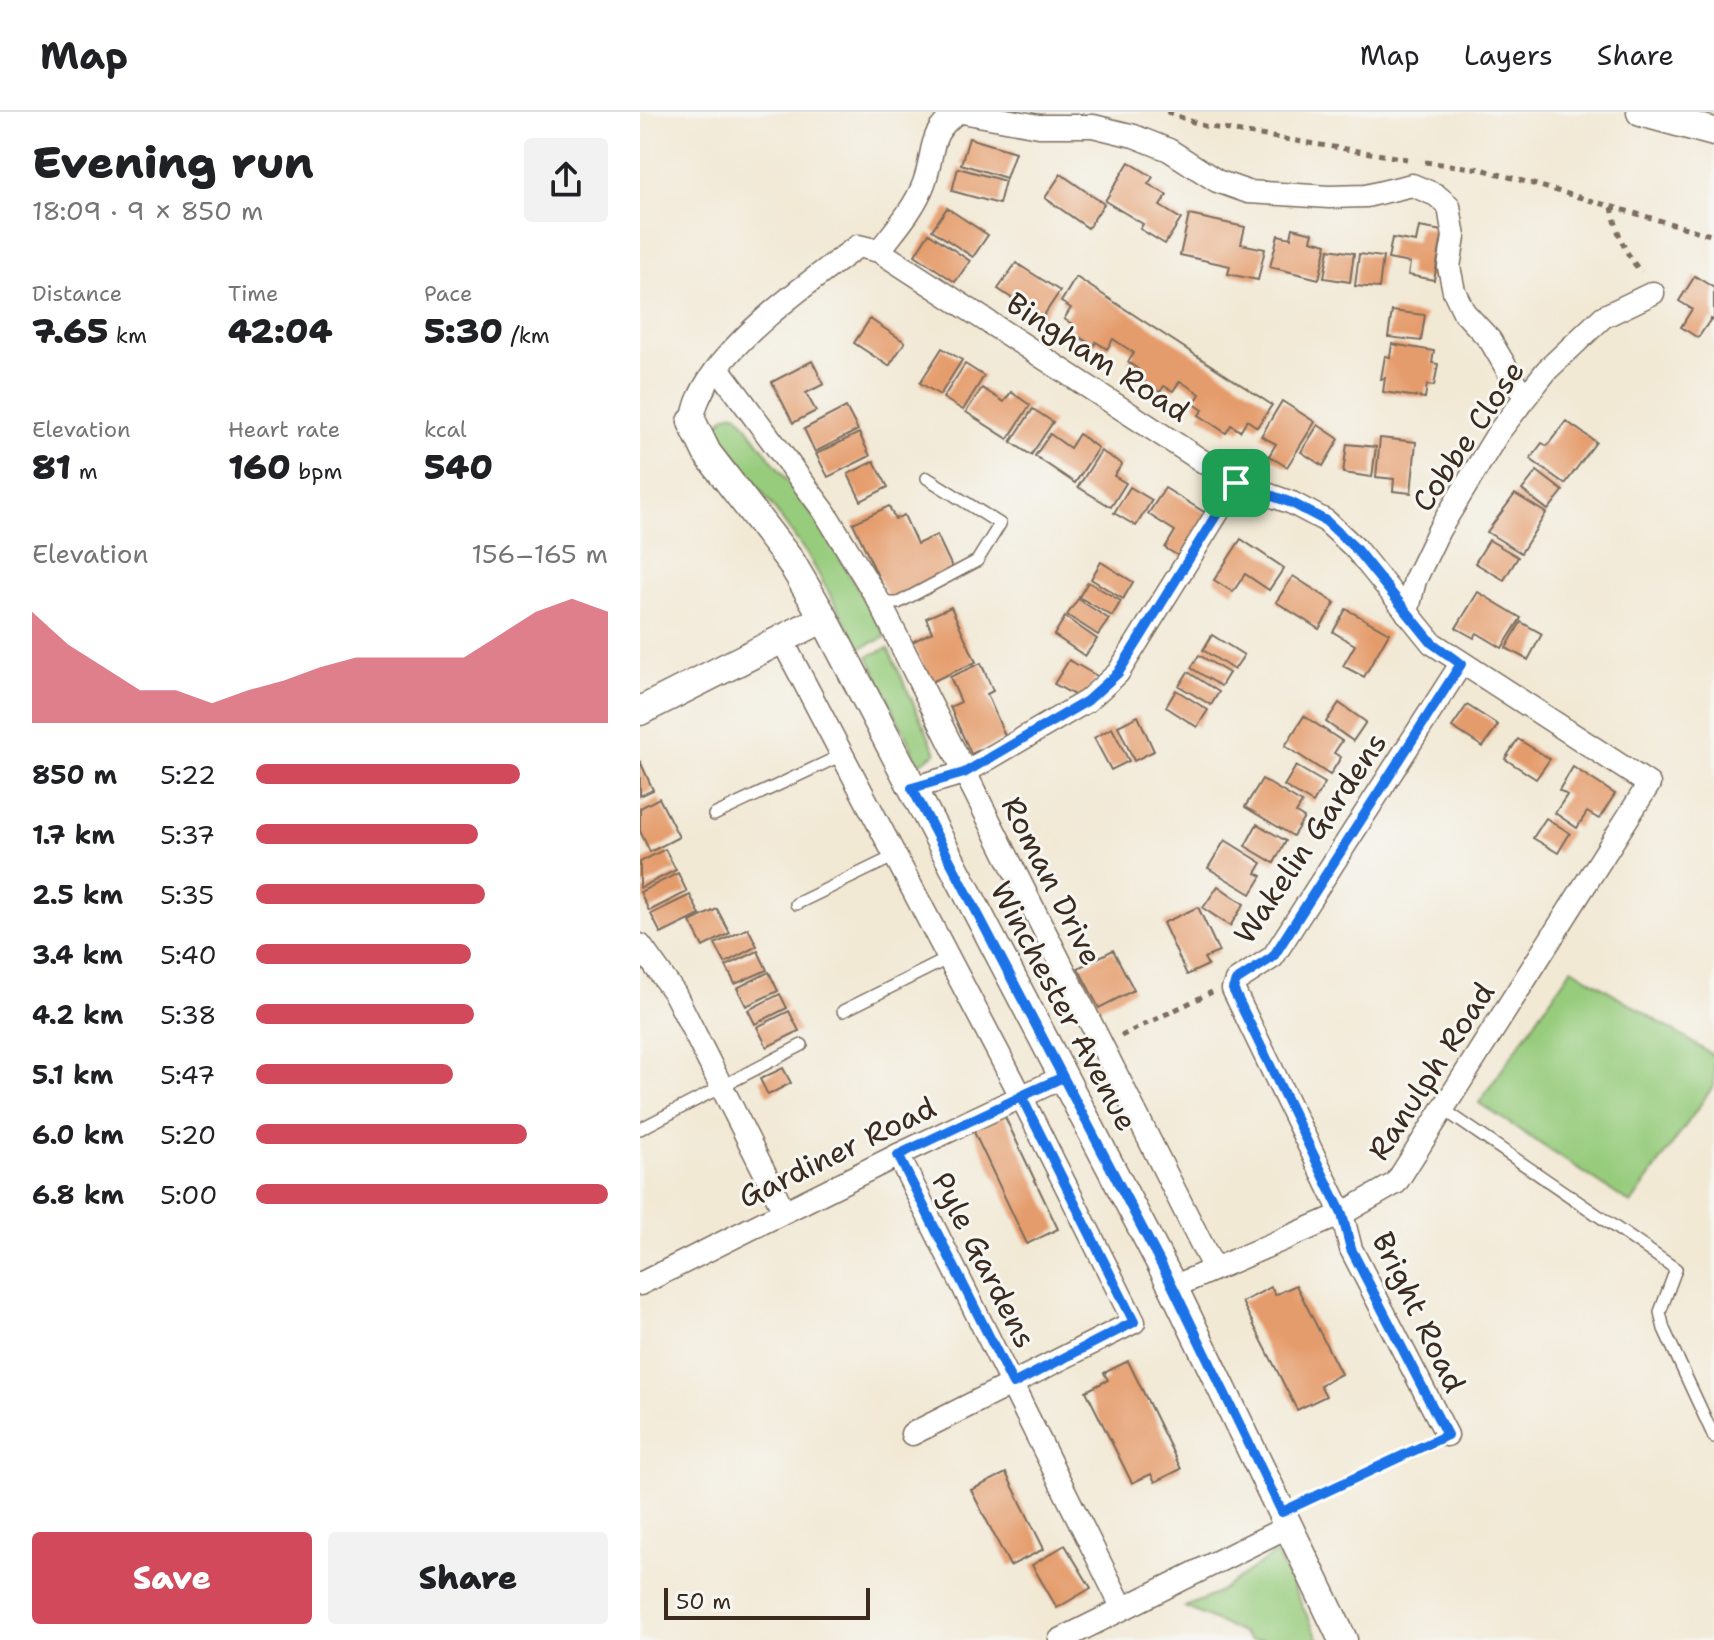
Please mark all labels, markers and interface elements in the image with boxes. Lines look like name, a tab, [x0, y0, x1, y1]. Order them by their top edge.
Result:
text: Map	[40, 30, 128, 81]
text: Map	[1360, 36, 1420, 74]
text: Layers	[1464, 36, 1553, 74]
text: Share	[1597, 36, 1674, 74]
text: Evening run	[32, 133, 314, 192]
button: share	[524, 138, 608, 222]
text: 18:09 · 9 × 850 m	[32, 193, 263, 228]
text: Distance	[32, 279, 122, 308]
text: Time	[228, 279, 278, 308]
text: Pace	[424, 279, 472, 308]
street label: Bingham Road	[998, 282, 1198, 432]
text: 7.65	[32, 308, 108, 354]
text: 42:04	[228, 308, 332, 354]
text: 5:30	[424, 308, 503, 354]
text: km	[108, 321, 147, 350]
text: /km	[503, 321, 550, 350]
street label: Cobbe Close	[1402, 352, 1534, 520]
text: Elevation	[32, 415, 130, 444]
text: Heart rate	[228, 415, 340, 444]
text: kcal	[424, 415, 467, 444]
text: 81	[32, 444, 71, 490]
text: 160	[228, 444, 291, 490]
text: 540	[424, 444, 493, 490]
pin	[1202, 449, 1270, 517]
text: m	[71, 457, 98, 486]
text: bpm	[291, 457, 343, 486]
icon: arrive	[1214, 461, 1258, 505]
text: Elevation	[32, 536, 148, 571]
text: 156–165 m	[471, 536, 608, 571]
street label: Wakelin Gardens	[1224, 724, 1396, 952]
text: 850 m	[32, 757, 117, 792]
text: 5:22	[160, 757, 216, 792]
street label: Roman Drive	[992, 789, 1112, 973]
text: 1.7 km	[32, 817, 115, 852]
text: 5:37	[160, 817, 215, 852]
street label: Winchester Avenue	[981, 874, 1147, 1138]
text: 2.5 km	[32, 877, 123, 912]
text: 5:35	[160, 877, 214, 912]
text: 3.4 km	[32, 937, 123, 972]
text: 5:40	[160, 937, 217, 972]
street label: Ranulph Road	[1358, 974, 1504, 1168]
text: 4.2 km	[32, 997, 124, 1032]
text: 5:38	[160, 997, 216, 1032]
text: 5.1 km	[32, 1057, 114, 1092]
text: 5:47	[160, 1057, 215, 1092]
street label: Gardiner Road	[731, 1086, 943, 1218]
text: 6.0 km	[32, 1117, 124, 1152]
text: 5:20	[160, 1117, 216, 1152]
street label: Pyle Gardens	[922, 1165, 1046, 1355]
text: 6.8 km	[32, 1177, 124, 1212]
text: 5:00	[160, 1177, 217, 1212]
street label: Bright Road	[1362, 1225, 1476, 1399]
button: Save	[32, 1532, 312, 1624]
button: Share	[328, 1532, 608, 1624]
scale bar	[664, 1584, 870, 1620]
text: 50 m	[676, 1587, 731, 1616]

